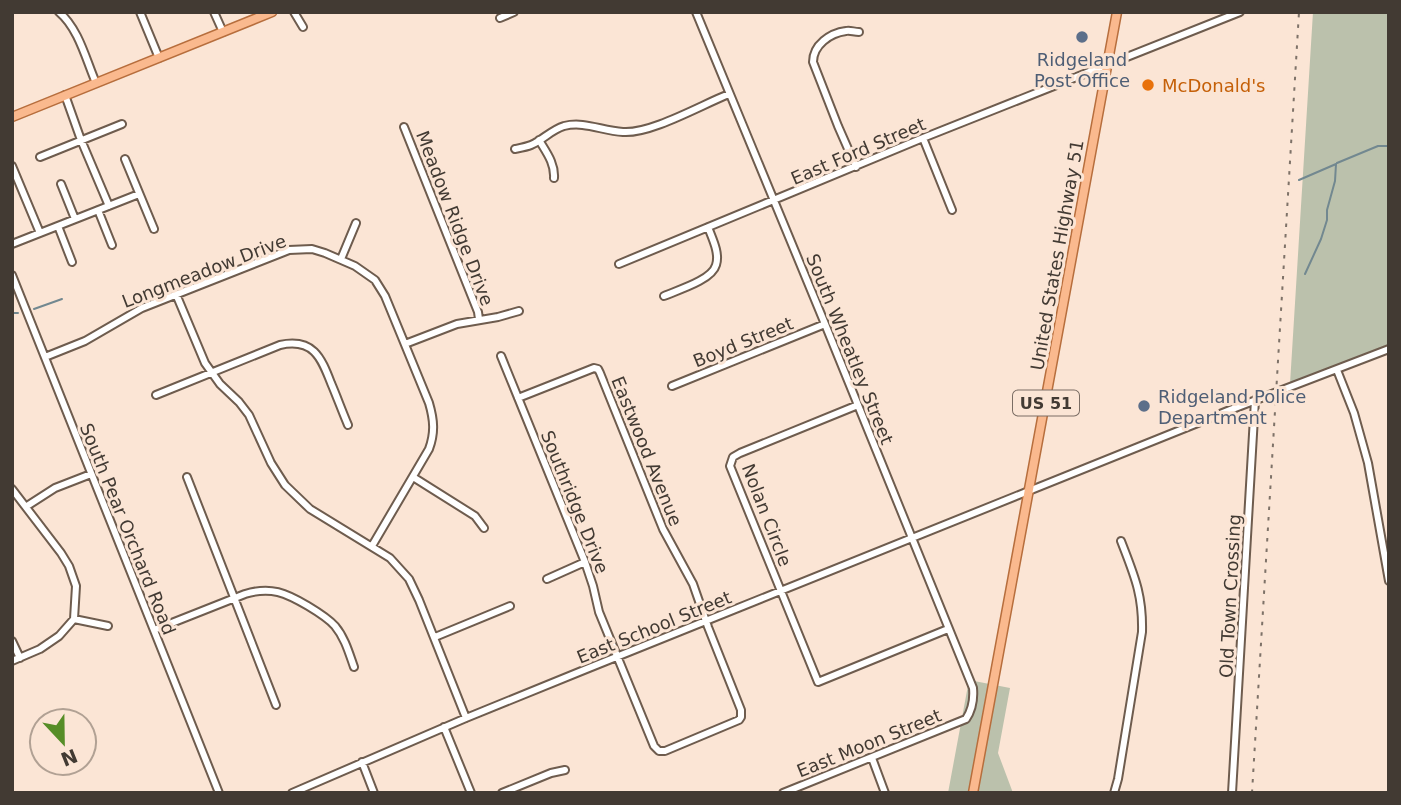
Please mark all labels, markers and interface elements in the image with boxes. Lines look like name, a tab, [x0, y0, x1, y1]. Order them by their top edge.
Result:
marker: Ridgeland Post Office	[1074, 29, 1090, 45]
place label: Ridgeland Post Office	[1034, 49, 1130, 91]
place label: McDonald's	[1162, 75, 1266, 96]
marker: McDonald's	[1140, 77, 1156, 93]
street label: East Ford Street	[788, 113, 928, 189]
street label: Meadow Ridge Drive	[412, 128, 498, 308]
street label: United States Highway 51	[1026, 138, 1088, 372]
street label: Longmeadow Drive	[119, 230, 289, 312]
street label: South Wheatley Street	[802, 251, 898, 447]
street label: Boyd Street	[690, 312, 796, 372]
street label: Eastwood Avenue	[607, 373, 687, 529]
place label: Ridgeland Police Department	[1158, 386, 1306, 428]
road number: US 51	[1013, 390, 1079, 416]
marker: Ridgeland Police Department	[1136, 398, 1152, 414]
street label: South Pear Orchard Road	[76, 420, 180, 638]
street label: Southridge Drive	[537, 427, 613, 577]
street label: Nolan Circle	[738, 461, 796, 569]
street label: Old Town Crossing	[1215, 513, 1245, 679]
street label: East School Street	[574, 586, 734, 668]
street label: East Moon Street	[794, 704, 944, 782]
north arrow	[28, 707, 98, 777]
text: N	[58, 745, 81, 771]

